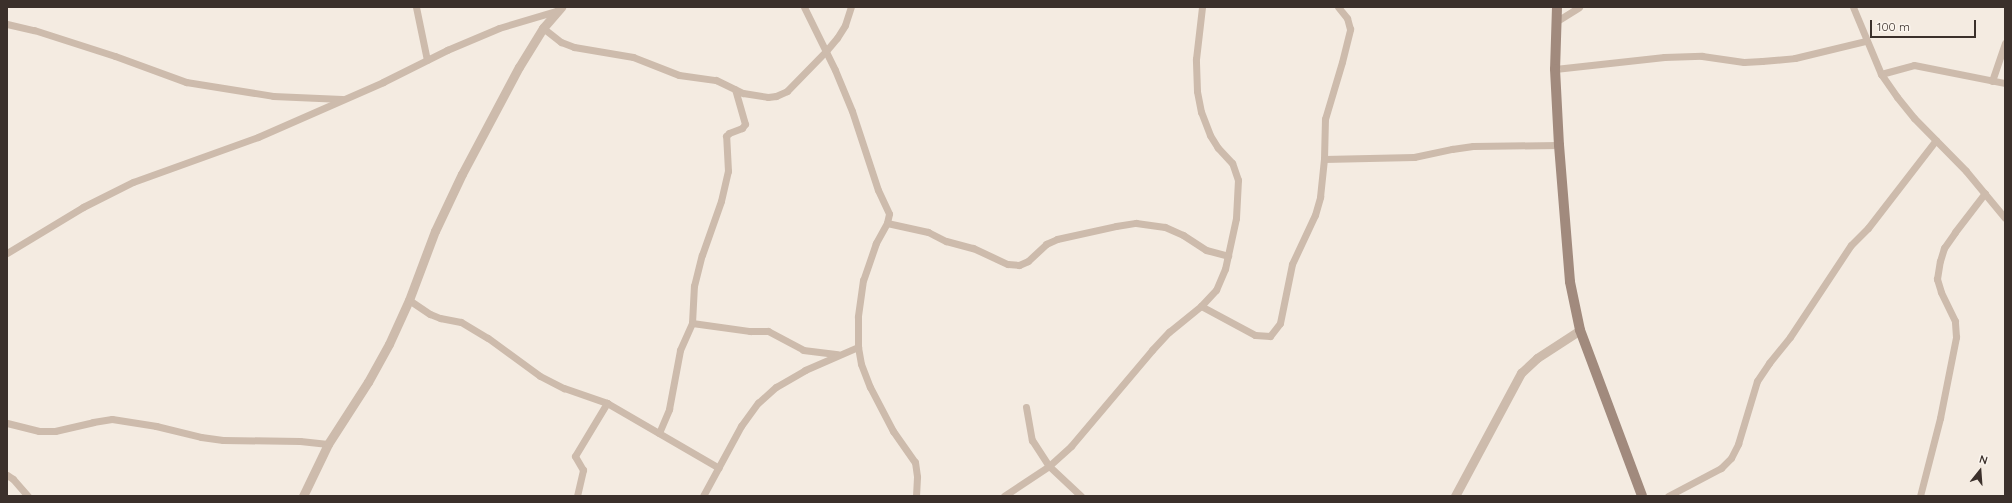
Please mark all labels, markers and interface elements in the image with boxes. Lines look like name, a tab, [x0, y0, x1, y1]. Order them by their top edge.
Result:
scale bar	[1872, 12, 1978, 38]
text: 100 m	[1877, 19, 1910, 34]
north arrow	[1960, 451, 2000, 491]
text: N	[1978, 452, 1989, 467]

